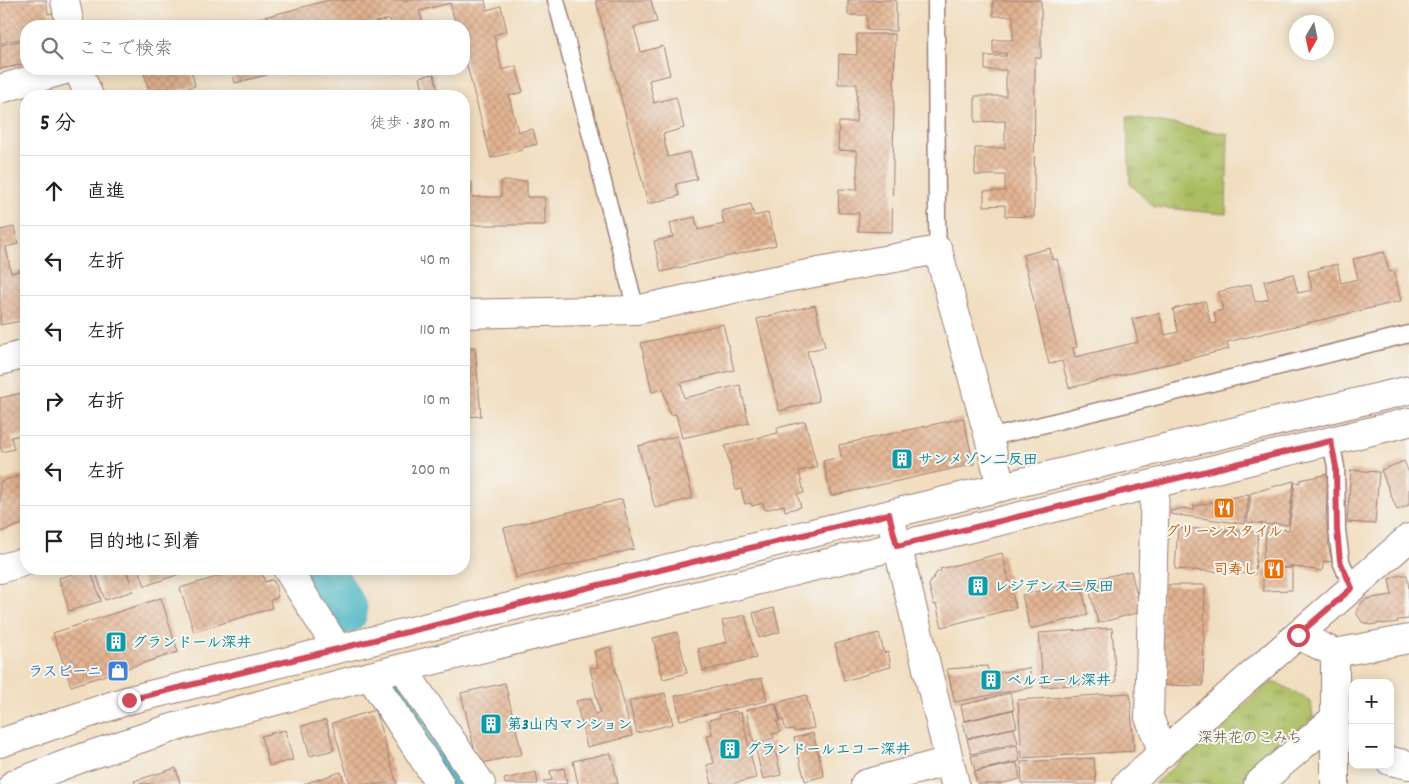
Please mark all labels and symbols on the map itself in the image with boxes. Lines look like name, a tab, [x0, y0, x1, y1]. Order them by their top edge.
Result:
north arrow	[1289, 15, 1334, 60]
building icon: サンメゾン二反田	[890, 447, 914, 471]
place label: サンメゾン二反田	[918, 450, 1038, 472]
restaurant icon: グリーンスタイル	[1212, 496, 1236, 520]
place label: グリーンスタイル	[1165, 522, 1283, 544]
restaurant icon: 司寿し	[1262, 557, 1286, 581]
place label: 司寿し	[1213, 560, 1258, 582]
building icon: レジデンス二反田	[966, 574, 990, 598]
place label: レジデンス二反田	[994, 577, 1114, 599]
route start	[1287, 624, 1310, 647]
building icon: グランドール深井	[104, 630, 128, 654]
place label: グランドール深井	[132, 633, 251, 655]
shop icon: ラスピーニ	[106, 659, 130, 683]
place label: ラスピーニ	[28, 662, 102, 684]
building icon: ベルエール深井	[979, 668, 1003, 692]
place label: ベルエール深井	[1007, 671, 1111, 693]
route end	[118, 689, 141, 712]
building icon: 第3山内マンション	[479, 712, 503, 736]
place label: 第3山内マンション	[507, 715, 632, 737]
park label: 深井花のこみち	[1198, 728, 1302, 750]
building icon: グランドールエコー深井	[718, 737, 742, 761]
place label: グランドールエコー深井	[746, 740, 910, 762]

